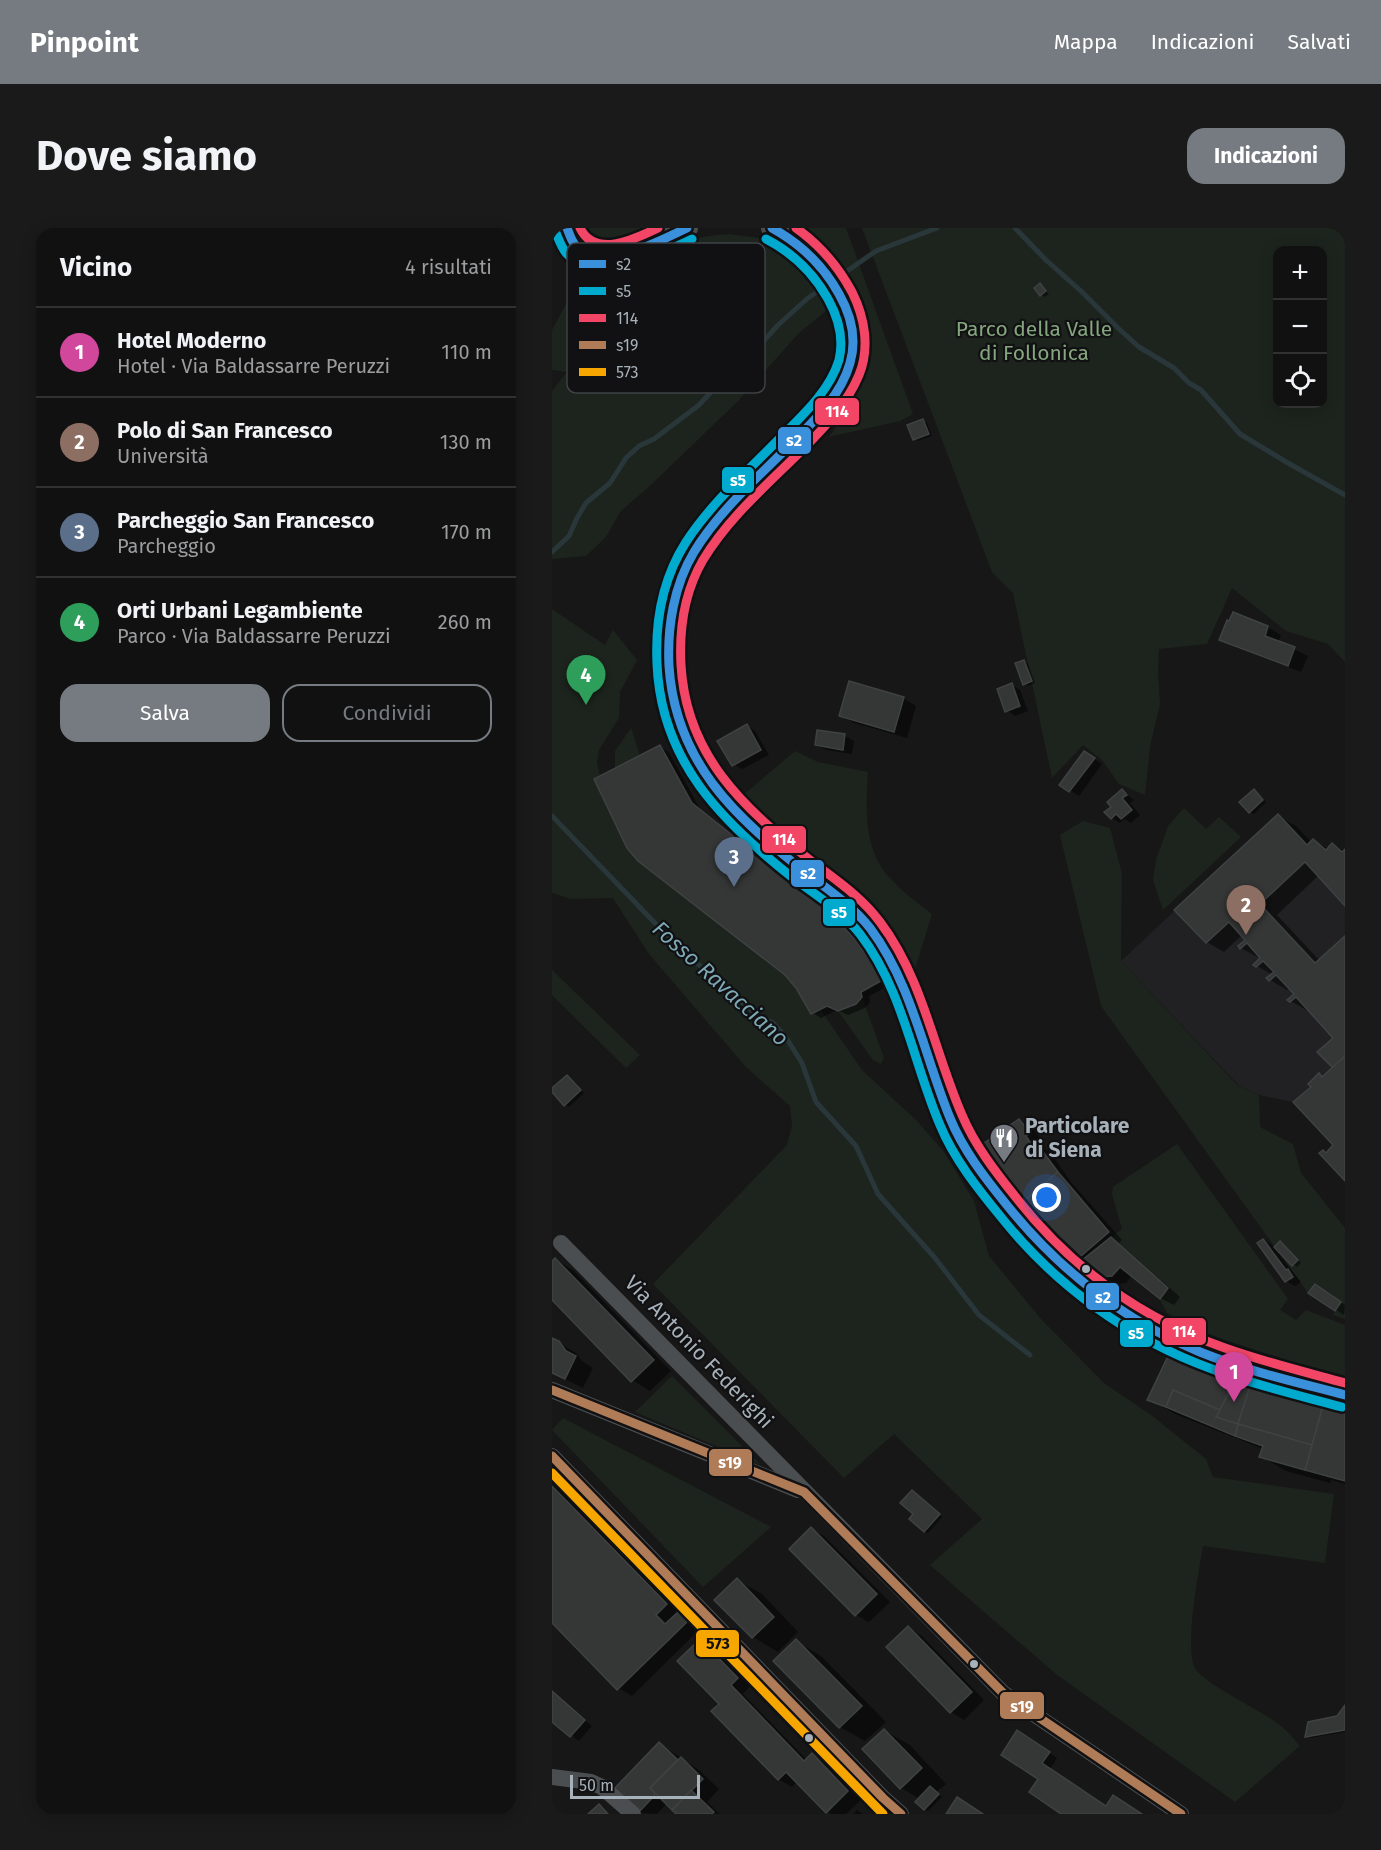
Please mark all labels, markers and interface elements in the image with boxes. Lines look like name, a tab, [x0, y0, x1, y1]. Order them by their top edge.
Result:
text: Pinpoint	[30, 26, 139, 59]
text: Mappa	[1054, 29, 1118, 55]
text: Indicazioni	[1151, 29, 1254, 55]
text: Salvati	[1287, 29, 1351, 55]
button: Indicazioni	[1187, 128, 1345, 184]
text: Dove siamo	[36, 131, 257, 181]
legend	[567, 243, 765, 393]
map controls	[1273, 246, 1327, 408]
button: +	[1273, 246, 1327, 300]
text: Vicino	[60, 252, 132, 283]
text: 4 risultati	[405, 255, 492, 279]
text: s2	[616, 255, 631, 274]
text: s5	[616, 282, 631, 301]
button: −	[1273, 300, 1327, 354]
text: 114	[616, 309, 639, 328]
park label: Parco della Valle di Follonica	[956, 316, 1112, 366]
text: Hotel Moderno	[117, 327, 266, 354]
text: s19	[616, 336, 638, 355]
text: 1	[75, 340, 84, 364]
text: 110 m	[441, 340, 492, 364]
text: Hotel · Via Baldassarre Peruzzi	[117, 354, 390, 378]
button: locate	[1273, 354, 1327, 408]
text: 573	[616, 363, 639, 382]
line badge: 114	[814, 397, 860, 426]
text: 114	[825, 402, 849, 421]
text: Polo di San Francesco	[117, 417, 333, 444]
line badge: s2	[777, 426, 812, 455]
text: 2	[74, 430, 85, 454]
text: 130 m	[440, 430, 492, 454]
text: s2	[786, 431, 802, 450]
text: Università	[117, 444, 209, 468]
line badge: s5	[721, 466, 755, 494]
text: s5	[730, 471, 746, 490]
text: Parcheggio San Francesco	[117, 507, 374, 534]
text: 3	[74, 520, 85, 544]
text: 170 m	[441, 520, 492, 544]
text: Parcheggio	[117, 534, 216, 558]
text: Orti Urbani Legambiente	[117, 597, 363, 624]
text: 4	[74, 610, 85, 634]
text: 260 m	[438, 610, 492, 634]
text: Parco · Via Baldassarre Peruzzi	[117, 624, 391, 648]
pin: 4	[567, 656, 606, 705]
button: Salva	[60, 684, 270, 742]
button: Condividi	[282, 684, 492, 742]
line badge: 114	[761, 825, 807, 854]
text: 114	[772, 830, 796, 849]
pin: 3	[714, 838, 753, 887]
line badge: s2	[790, 859, 825, 888]
text: s2	[800, 864, 816, 883]
pin: 2	[1226, 886, 1266, 935]
line badge: s5	[822, 898, 856, 927]
text: s5	[831, 903, 847, 922]
water label: Fosso Ravacciano	[647, 915, 794, 1052]
place label: Particolare di Siena	[1025, 1113, 1130, 1163]
restaurant icon: Particolare di Siena	[988, 1122, 1020, 1164]
your location	[1032, 1183, 1061, 1212]
unlabelled marker	[1080, 1263, 1092, 1275]
street label: Via Antonio Federighi	[619, 1270, 779, 1434]
line badge: s2	[1085, 1282, 1120, 1311]
text: s2	[1095, 1288, 1111, 1307]
line badge: 114	[1161, 1317, 1207, 1346]
line badge: s5	[1119, 1319, 1154, 1348]
text: 114	[1172, 1322, 1196, 1341]
text: s5	[1128, 1324, 1144, 1343]
pin: 1	[1214, 1352, 1254, 1402]
line badge: s19	[708, 1448, 753, 1477]
text: s19	[718, 1453, 742, 1472]
line badge: 573	[695, 1629, 740, 1658]
text: 573	[706, 1634, 730, 1653]
unlabelled marker	[968, 1658, 980, 1670]
line badge: s19	[999, 1691, 1045, 1720]
text: s19	[1010, 1697, 1034, 1716]
unlabelled marker	[803, 1732, 815, 1744]
scale bar	[570, 1772, 700, 1800]
text: 50 m	[579, 1776, 614, 1795]

